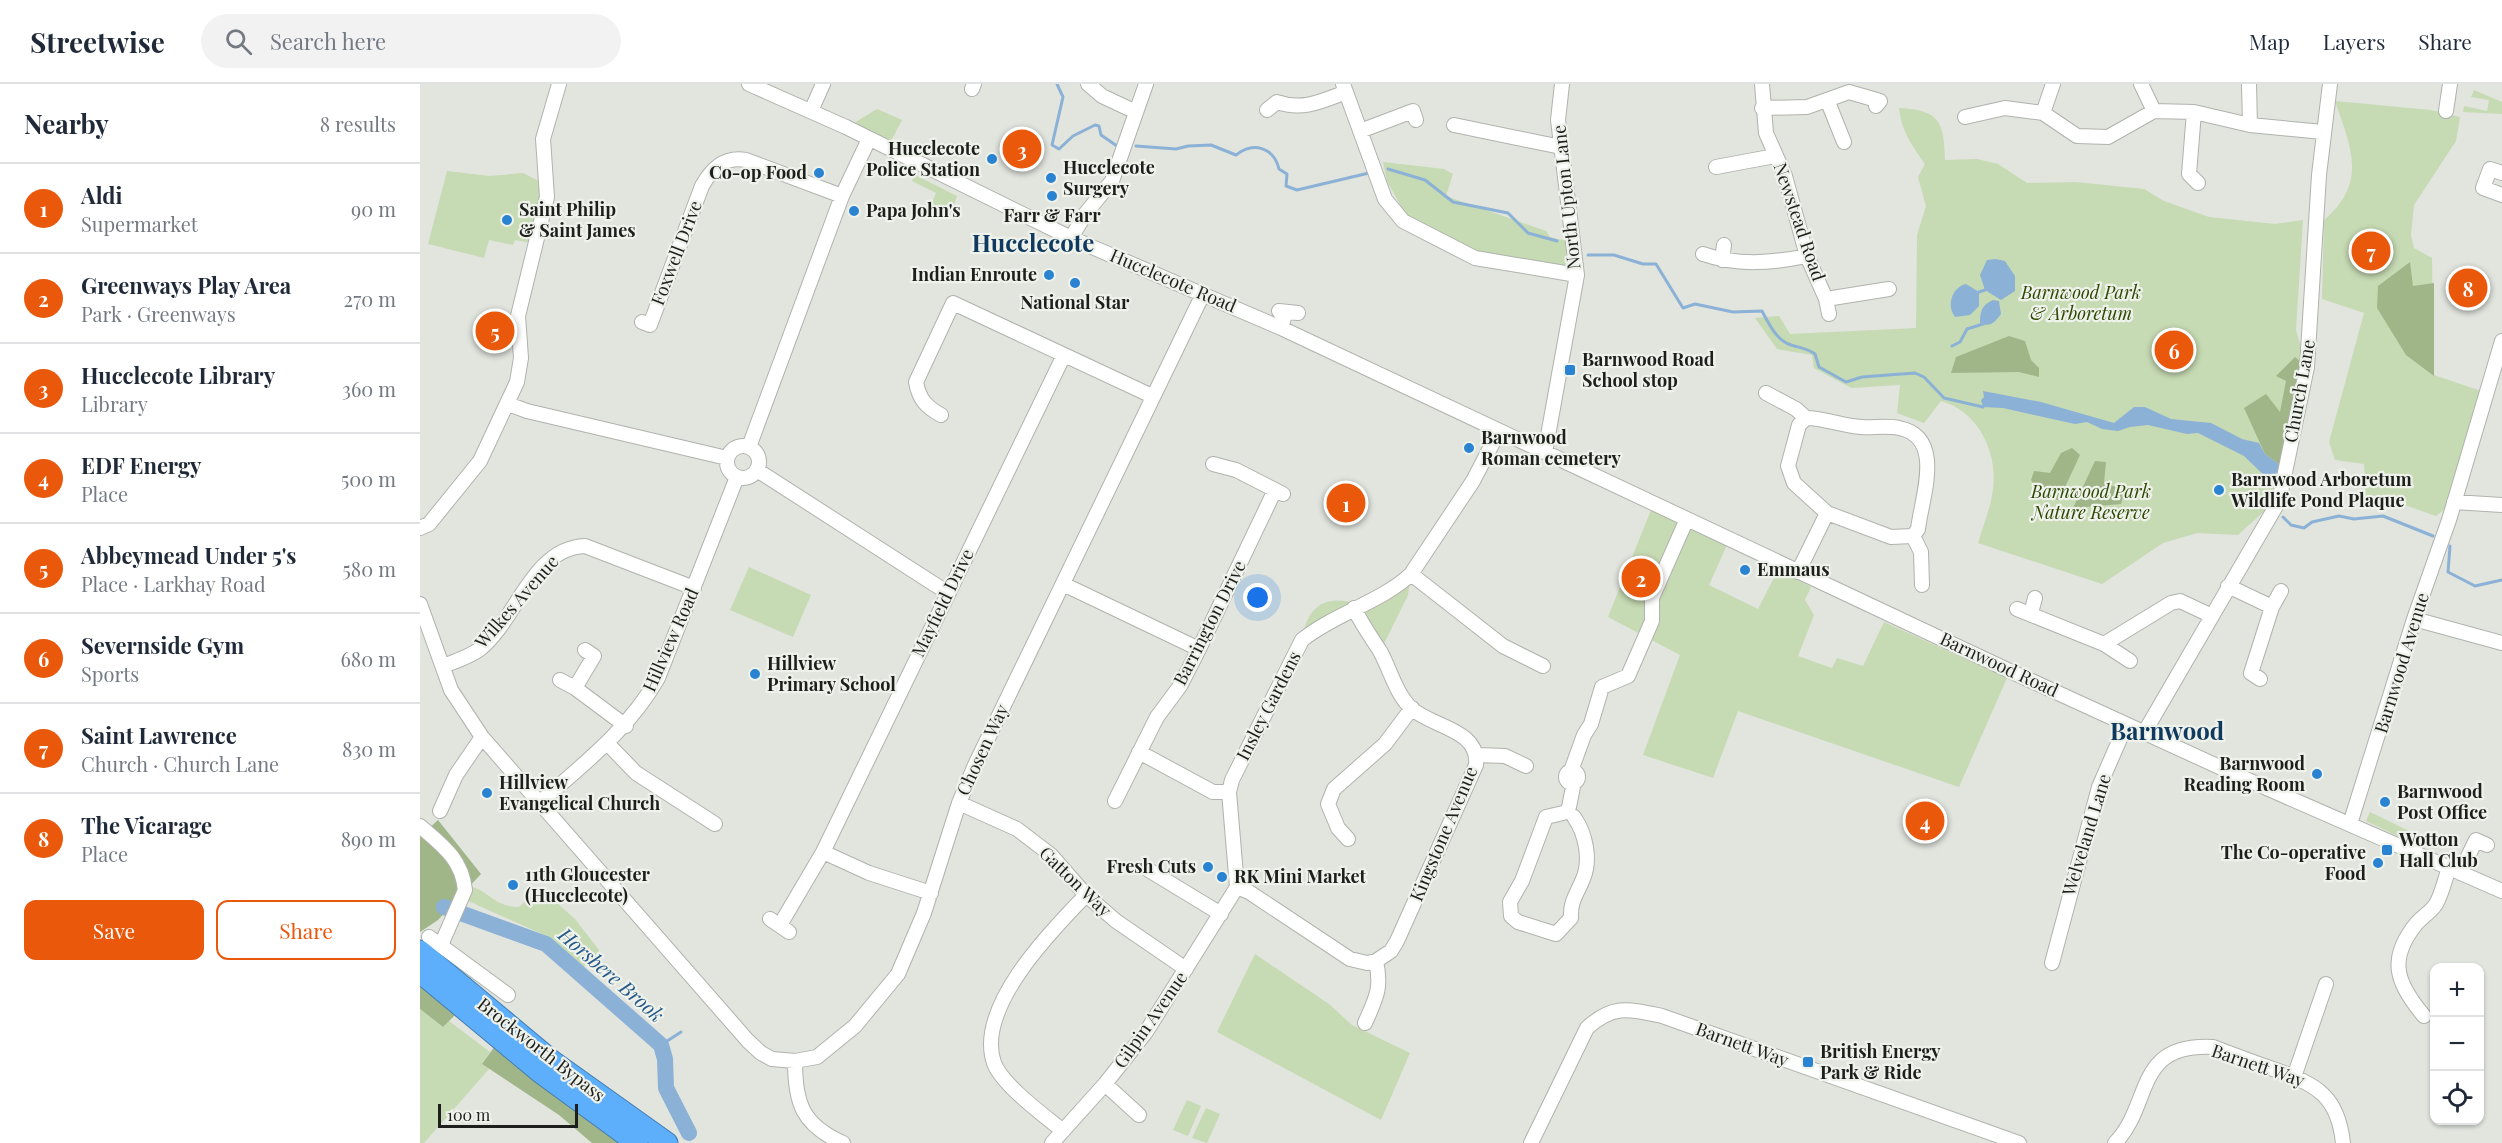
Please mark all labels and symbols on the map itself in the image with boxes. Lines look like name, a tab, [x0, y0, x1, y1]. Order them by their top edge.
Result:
street label: North Upton Lane	[1546, 124, 1586, 270]
pin: 3	[1002, 126, 1042, 172]
place label: Hucclecote Police Station	[866, 136, 980, 181]
marker: Hucclecote Police Station	[985, 152, 999, 166]
place label: Hucclecote Surgery	[1063, 155, 1155, 200]
street label: Newstead Road	[1768, 159, 1832, 284]
place label: Co-op Food	[709, 160, 807, 184]
marker: Co-op Food	[812, 166, 826, 180]
marker: Hucclecote Surgery	[1044, 171, 1058, 185]
marker: Farr & Farr	[1045, 189, 1059, 203]
place label: Saint Philip & Saint James	[519, 197, 636, 242]
street label: Foxwell Drive	[645, 197, 707, 308]
place label: Papa John's	[866, 198, 961, 222]
place label: Farr & Farr	[1003, 203, 1101, 227]
marker: Papa John's	[847, 204, 861, 218]
marker: Saint Philip & Saint James	[500, 213, 514, 227]
district label: Hucclecote	[972, 226, 1094, 258]
pin: 7	[2352, 228, 2390, 274]
street label: Hucclecote Road	[1107, 243, 1241, 318]
place label: Indian Enroute	[911, 262, 1037, 286]
pin: 8	[2448, 266, 2488, 310]
marker: Indian Enroute	[1042, 268, 1056, 282]
marker: National Star	[1068, 276, 1082, 290]
park label: Barnwood Park & Arboretum	[2020, 280, 2141, 325]
place label: National Star	[1021, 290, 1130, 314]
pin: 5	[476, 308, 514, 354]
pin: 6	[2154, 328, 2194, 372]
street label: Church Lane	[2278, 337, 2320, 444]
place label: Barnwood Road School stop	[1582, 347, 1715, 392]
marker: Barnwood Road School stop	[1563, 363, 1577, 377]
place label: Barnwood Roman cemetery	[1481, 425, 1621, 470]
marker: Barnwood Roman cemetery	[1462, 441, 1476, 455]
place label: Barnwood Arboretum Wildlife Pond Plaque	[2230, 467, 2412, 512]
park label: Barnwood Park Nature Reserve	[2030, 479, 2151, 524]
pin: 1	[1326, 480, 1366, 526]
marker: Barnwood Arboretum Wildlife Pond Plaque	[2212, 483, 2226, 497]
street label: Mayfield Drive	[906, 544, 979, 661]
street label: Wilkes Avenue	[468, 550, 563, 654]
street label: Barrington Drive	[1167, 556, 1251, 689]
pin: 2	[1622, 556, 1660, 600]
place label: Emmaus	[1757, 557, 1830, 581]
marker: Emmaus	[1738, 563, 1752, 577]
street label: Hillview Road	[637, 583, 704, 695]
your location	[1243, 583, 1272, 612]
street label: Barnwood Avenue	[2368, 589, 2434, 736]
street label: Barnwood Road	[1936, 626, 2063, 702]
street label: Insley Gardens	[1230, 647, 1306, 764]
place label: Hillview Primary School	[767, 651, 896, 696]
marker: Hillview Primary School	[748, 667, 762, 681]
street label: Chosen Way	[951, 700, 1014, 799]
district label: Barnwood	[2110, 714, 2224, 746]
place label: Barnwood Reading Room	[2184, 751, 2306, 796]
street label: Kingstone Avenue	[1404, 762, 1482, 905]
marker: Barnwood Reading Room	[2310, 767, 2324, 781]
place label: Hillview Evangelical Church	[499, 770, 660, 815]
street label: Welveland Lane	[2056, 771, 2116, 900]
place label: Barnwood Post Office	[2397, 779, 2487, 824]
marker: Hillview Evangelical Church	[480, 786, 494, 800]
marker: Barnwood Post Office	[2378, 795, 2392, 809]
pin: 4	[1906, 798, 1944, 844]
place label: Wotton Hall Club	[2398, 827, 2478, 872]
place label: The Co-operative Food	[2221, 840, 2366, 885]
street label: Gatton Way	[1034, 841, 1117, 922]
marker: Wotton Hall Club	[2380, 843, 2394, 857]
place label: Fresh Cuts	[1106, 854, 1196, 878]
marker: The Co-operative Food	[2371, 856, 2385, 870]
marker: Fresh Cuts	[1201, 860, 1215, 874]
place label: 11th Gloucester (Hucclecote)	[525, 862, 651, 907]
place label: RK Mini Market	[1234, 864, 1367, 888]
marker: RK Mini Market	[1215, 870, 1229, 884]
marker: 11th Gloucester (Hucclecote)	[506, 878, 520, 892]
water label: Horsbere Brook	[553, 920, 670, 1027]
street label: Gilpin Avenue	[1108, 966, 1192, 1073]
street label: Brockworth Bypass	[473, 992, 610, 1107]
street label: Barnett Way	[1693, 1016, 1792, 1072]
street label: Barnett Way	[2209, 1038, 2308, 1092]
place label: British Energy Park & Ride	[1820, 1039, 1941, 1084]
marker: British Energy Park & Ride	[1801, 1055, 1815, 1069]
scale bar	[438, 1101, 578, 1128]

